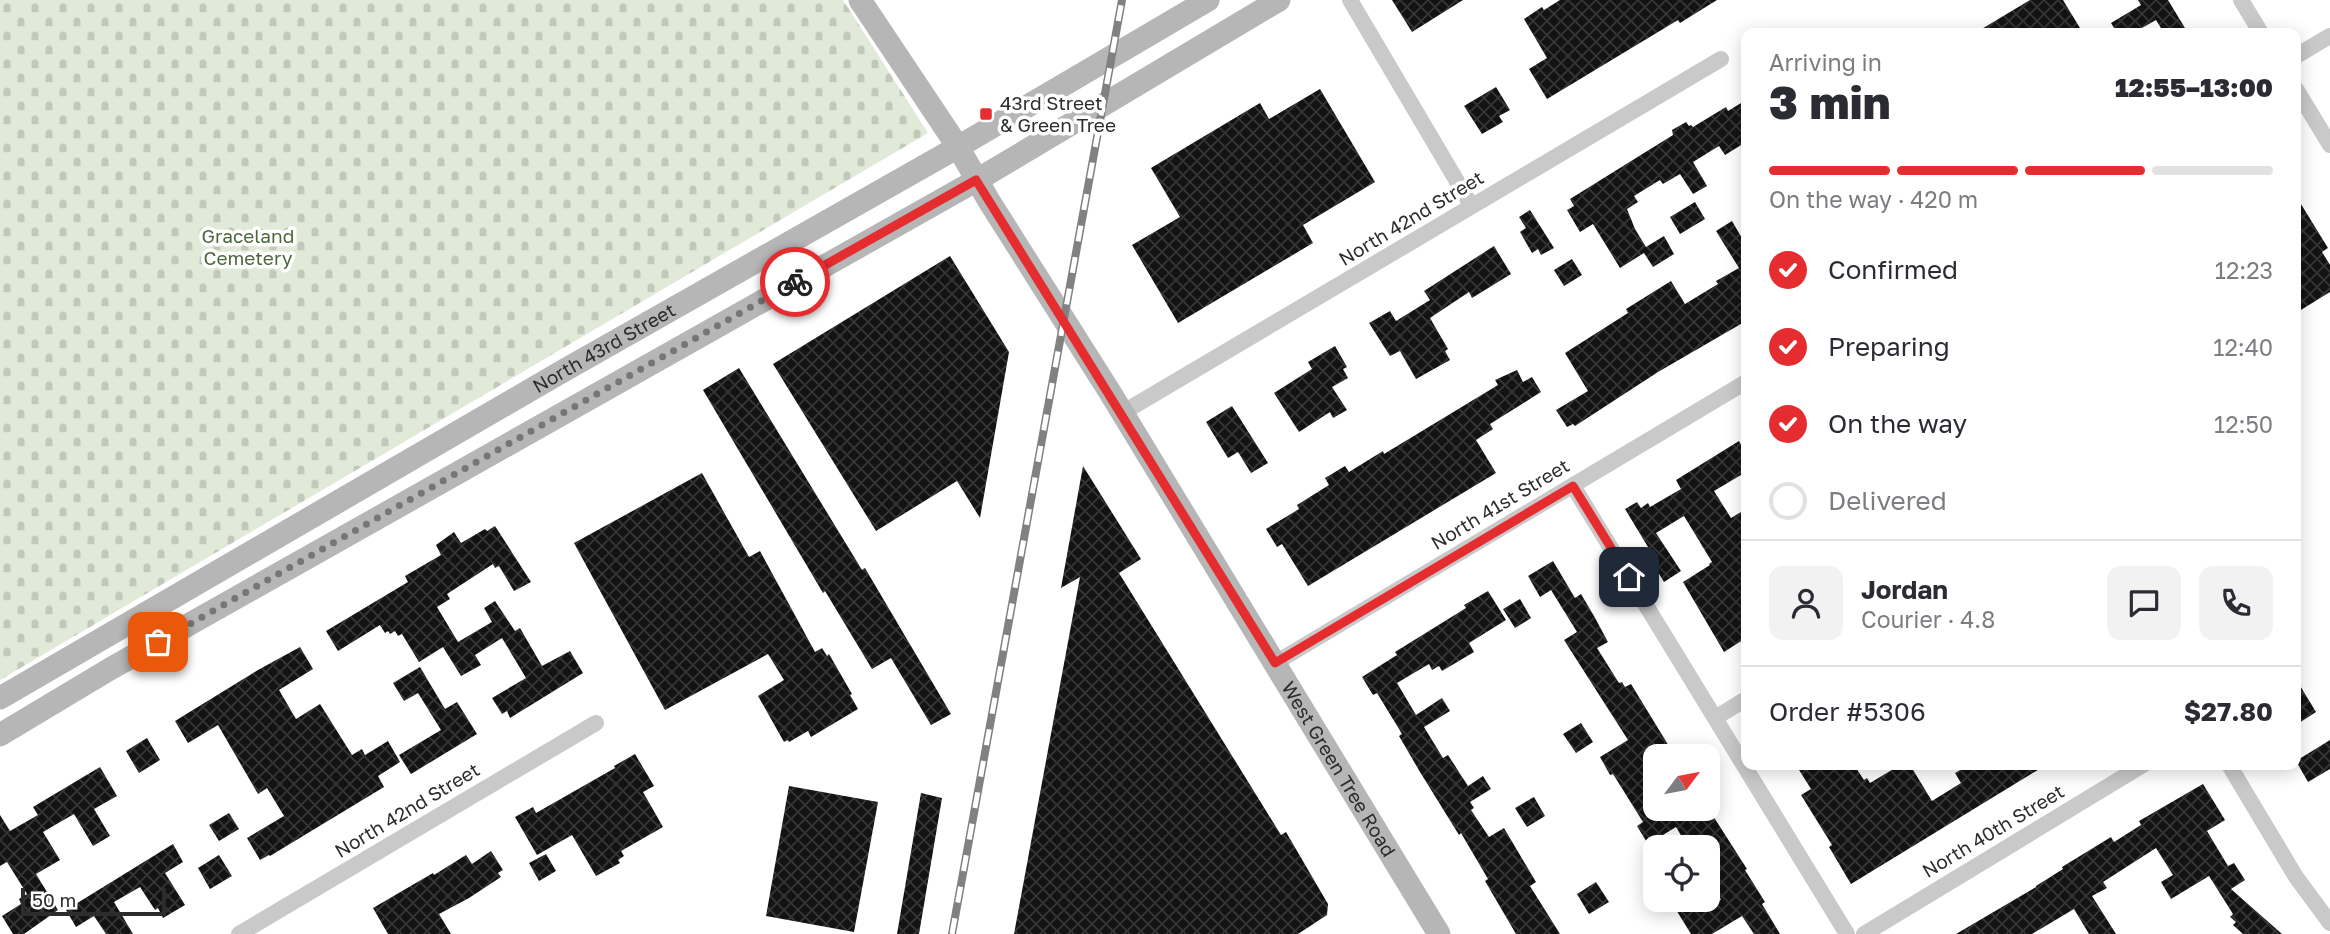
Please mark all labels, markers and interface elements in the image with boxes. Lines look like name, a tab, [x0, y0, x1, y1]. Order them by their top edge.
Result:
text: Arriving in	[1769, 48, 1882, 76]
text: 12:55–13:00	[2115, 72, 2273, 103]
text: 3 min	[1769, 74, 1891, 129]
place label: 43rd Street & Green Tree	[1000, 91, 1116, 136]
marker: 43rd Street & Green Tree	[978, 106, 994, 122]
street label: North 42nd Street	[1334, 165, 1487, 270]
text: On the way · 420 m	[1769, 185, 1978, 213]
park label: Graceland Cemetery	[202, 224, 294, 269]
courier	[760, 247, 830, 317]
icon: check	[1769, 251, 1807, 289]
text: Confirmed	[1828, 254, 1958, 285]
text: 12:23	[2215, 256, 2273, 284]
icon: bike	[776, 263, 814, 301]
street label: North 43rd Street	[528, 298, 679, 397]
icon: check	[1769, 328, 1807, 366]
text: Preparing	[1828, 331, 1950, 362]
text: 12:40	[2213, 333, 2273, 361]
icon: check	[1769, 405, 1807, 443]
text: On the way	[1828, 408, 1967, 439]
text: 12:50	[2214, 410, 2273, 438]
street label: North 41st Street	[1426, 453, 1573, 554]
text: Delivered	[1828, 485, 1947, 516]
pin	[1599, 547, 1659, 607]
icon: home	[1610, 558, 1648, 596]
button: person	[1769, 566, 1843, 640]
button: chat	[2107, 566, 2181, 640]
button: phone	[2199, 566, 2273, 640]
text: Jordan	[1861, 574, 1948, 605]
text: Courier · 4.8	[1861, 605, 1995, 633]
pin	[128, 612, 188, 672]
icon: bag	[139, 623, 177, 661]
street label: West Green Tree Road	[1277, 677, 1401, 861]
text: Order #5306	[1769, 696, 1926, 727]
text: $27.80	[2184, 696, 2273, 727]
north arrow	[1643, 744, 1720, 821]
map controls	[1643, 744, 1720, 912]
street label: North 42nd Street	[330, 757, 483, 862]
street label: North 40th Street	[1918, 779, 2068, 882]
button: locate	[1643, 835, 1720, 912]
scale bar	[21, 885, 166, 917]
text: 50 m	[32, 888, 76, 911]

